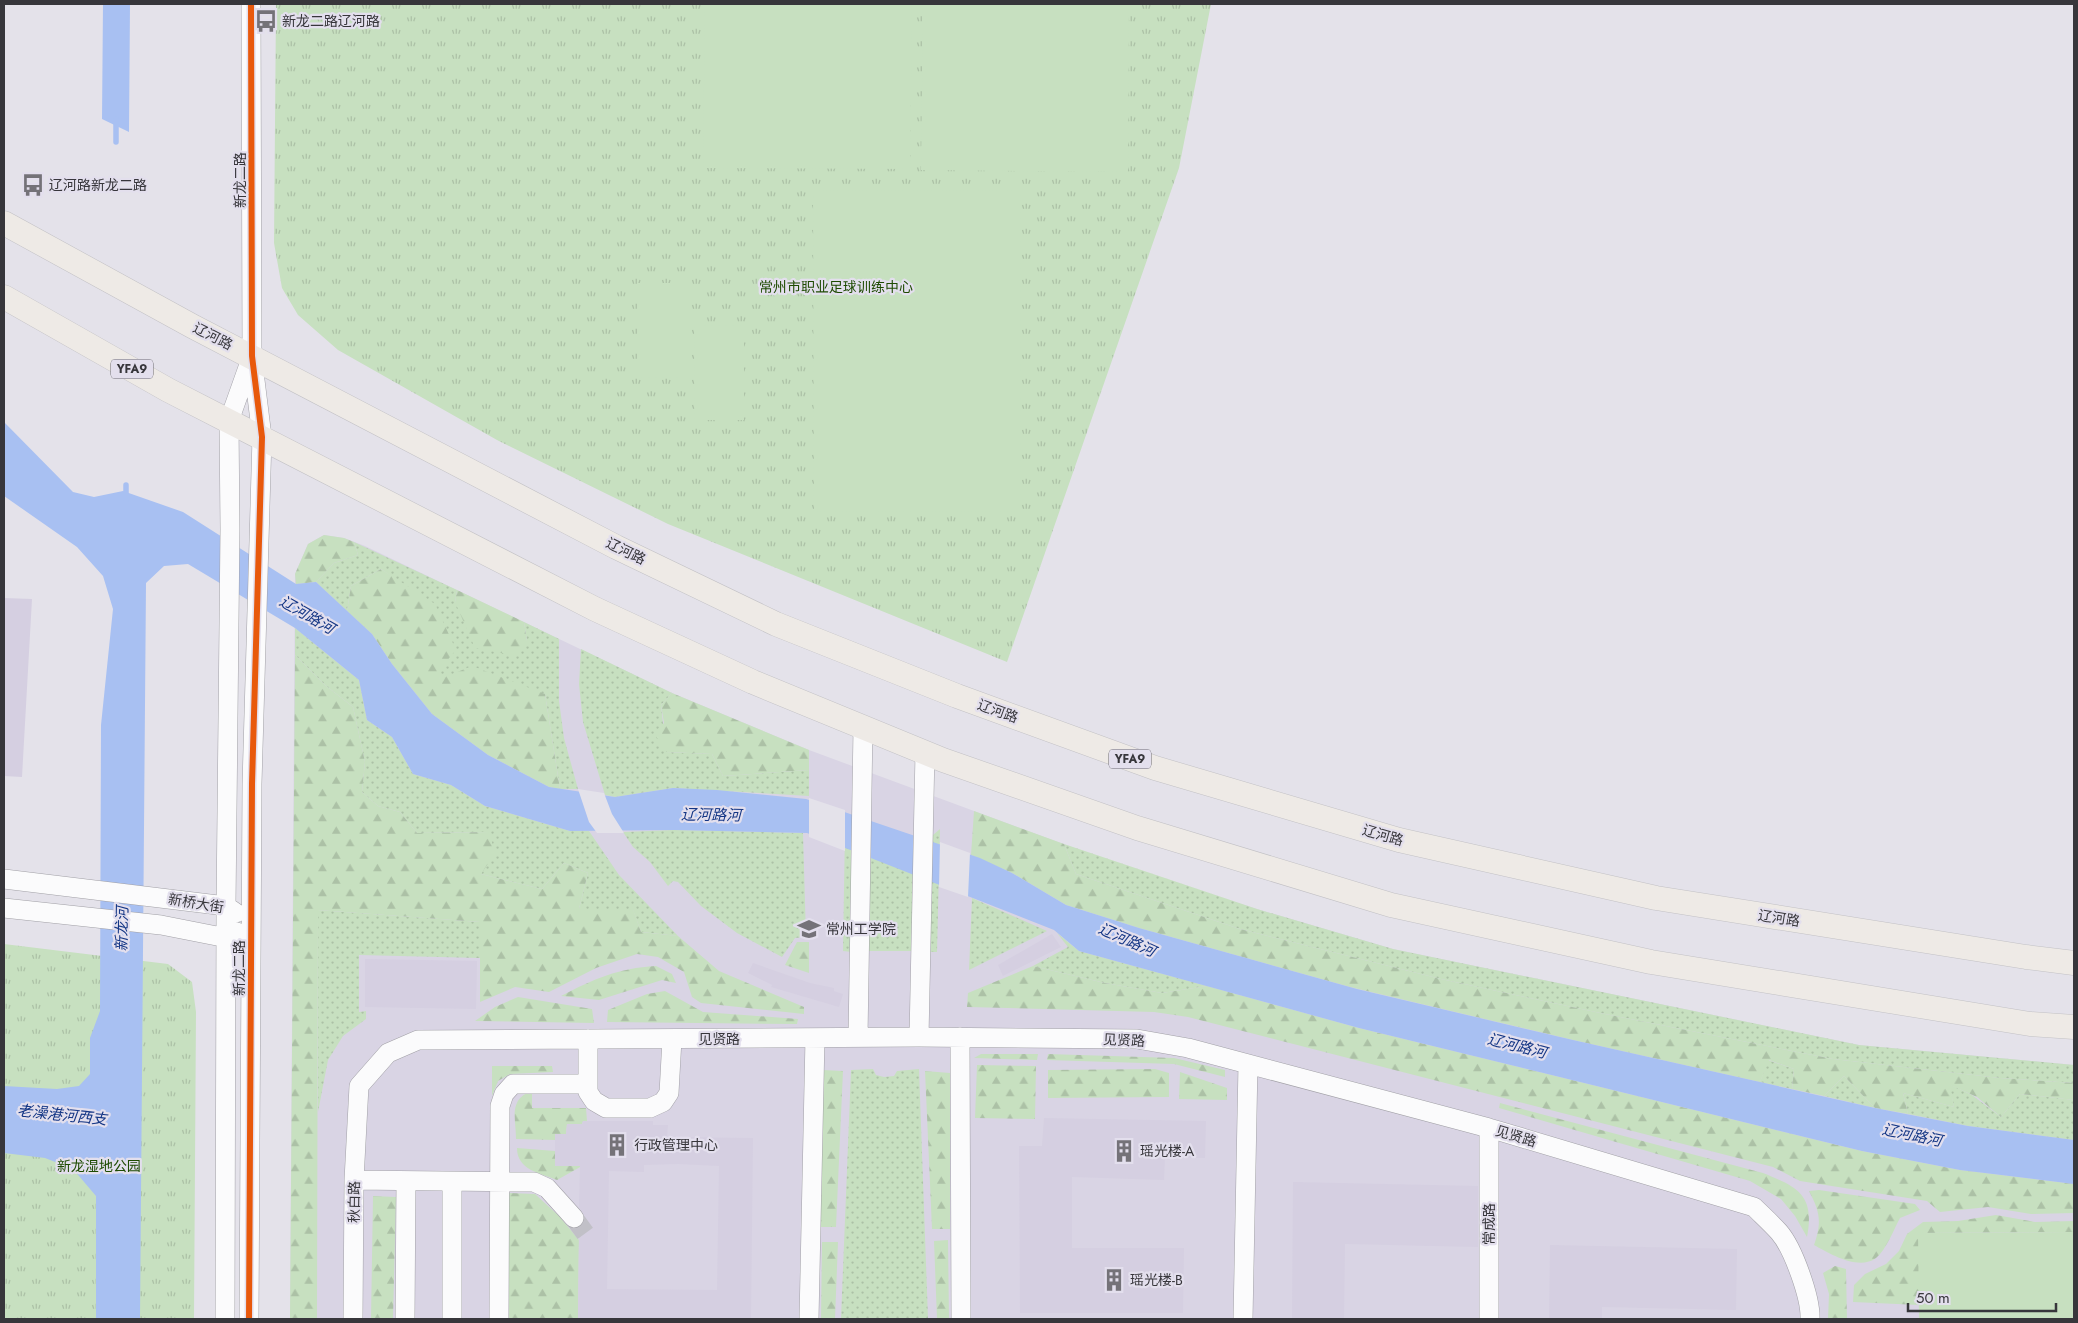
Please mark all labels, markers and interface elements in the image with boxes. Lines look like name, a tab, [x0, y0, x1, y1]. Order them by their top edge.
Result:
bus stop icon: 新龙二路辽河路	[253, 8, 279, 34]
place label: 新龙二路辽河路	[282, 11, 380, 31]
street label: 新龙二路	[230, 152, 250, 208]
bus stop icon: 辽河路新龙二路	[20, 172, 46, 198]
place label: 辽河路新龙二路	[49, 175, 147, 195]
park label: 常州市职业足球训练中心	[759, 277, 913, 297]
street label: 辽河路	[190, 318, 236, 354]
road number: YFA9	[111, 359, 153, 378]
street label: 辽河路	[603, 533, 649, 569]
water label: 辽河路河	[276, 590, 341, 641]
street label: 辽河路	[975, 694, 1021, 728]
road number: YFA9	[1109, 750, 1151, 769]
water label: 辽河路河	[681, 803, 744, 827]
street label: 辽河路	[1360, 820, 1406, 850]
street label: 新桥大街	[167, 889, 225, 917]
water label: 新龙河	[111, 903, 133, 952]
street label: 辽河路	[1757, 905, 1801, 931]
school or university icon: 常州工学院	[796, 916, 822, 942]
water label: 辽河路河	[1095, 918, 1162, 963]
place label: 常州工学院	[826, 919, 896, 939]
street label: 新龙二路	[229, 940, 249, 996]
water label: 辽河路河	[1485, 1028, 1552, 1065]
street label: 见贤路	[698, 1029, 740, 1049]
street label: 见贤路	[1103, 1029, 1145, 1051]
water label: 老澡港河西支	[16, 1099, 110, 1131]
water label: 辽河路河	[1880, 1118, 1947, 1153]
street label: 见贤路	[1493, 1120, 1539, 1152]
building icon: 行政管理中心	[604, 1132, 630, 1158]
place label: 行政管理中心	[634, 1135, 718, 1155]
building icon: 瑶光楼-A	[1111, 1138, 1137, 1164]
place label: 瑶光楼-A	[1140, 1141, 1195, 1161]
park label: 新龙湿地公园	[57, 1156, 141, 1176]
street label: 秋白路	[344, 1181, 364, 1223]
street label: 常成路	[1479, 1203, 1499, 1245]
building icon: 瑶光楼-B	[1101, 1267, 1127, 1293]
place label: 瑶光楼-B	[1130, 1270, 1183, 1290]
scale bar	[1908, 1280, 2056, 1312]
text: 50 m	[1916, 1287, 1950, 1309]

